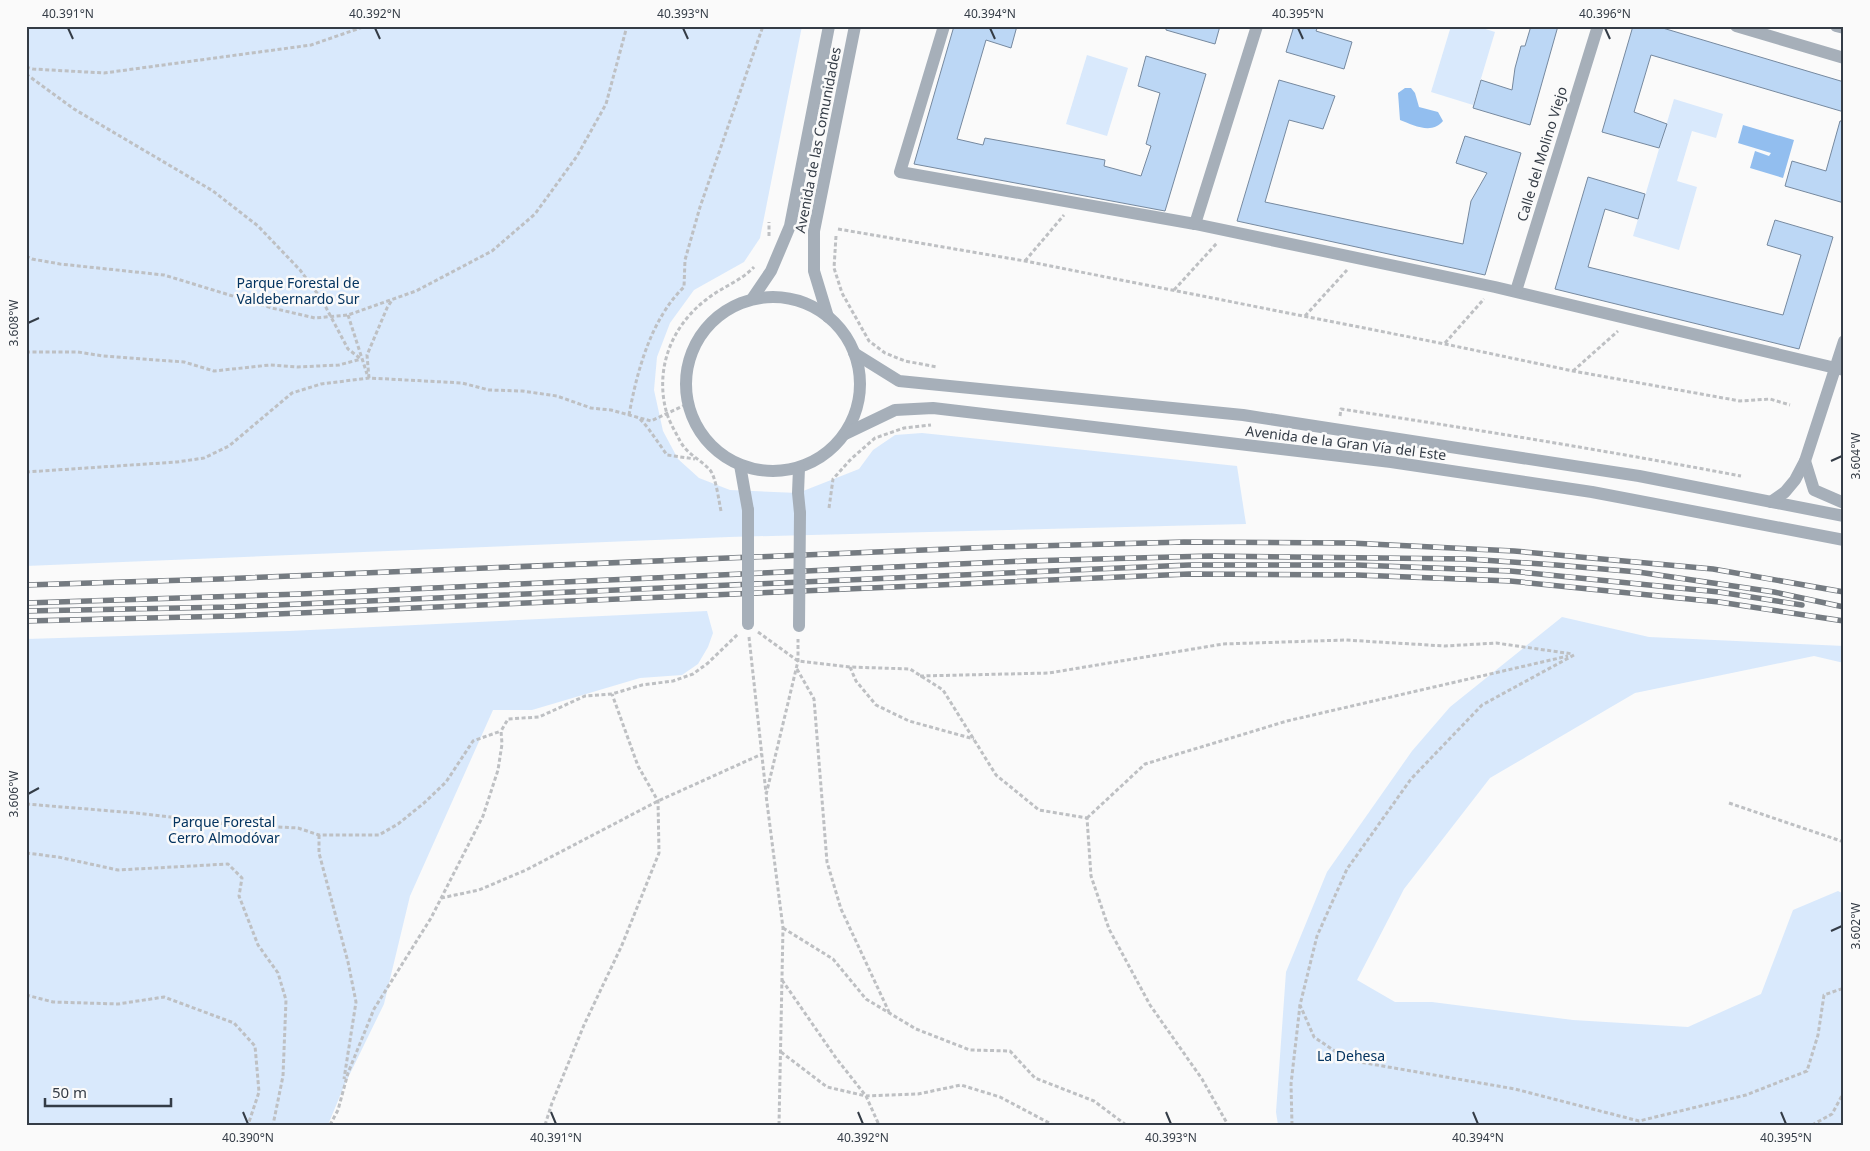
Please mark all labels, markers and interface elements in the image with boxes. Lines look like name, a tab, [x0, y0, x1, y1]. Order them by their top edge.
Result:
text: 40.391°N	[42, 5, 94, 22]
text: 40.392°N	[349, 5, 401, 22]
text: 40.393°N	[657, 5, 709, 22]
text: 40.394°N	[964, 5, 1016, 22]
text: 40.395°N	[1272, 5, 1324, 22]
text: 40.396°N	[1579, 5, 1631, 22]
street label: Avenida de las Comunidades	[790, 45, 845, 235]
street label: Calle del Molino Viejo	[1512, 84, 1571, 224]
park label: Parque Forestal de Valdebernardo Sur	[236, 273, 360, 308]
text: 3.608°W	[5, 300, 22, 346]
street label: Avenida de la Gran Vía del Este	[1245, 421, 1448, 464]
text: 3.604°W	[1847, 433, 1864, 479]
text: 3.606°W	[5, 771, 22, 817]
park label: Parque Forestal Cerro Almodóvar	[168, 812, 280, 847]
text: 3.602°W	[1847, 903, 1864, 949]
park label: La Dehesa	[1317, 1046, 1385, 1065]
scale bar	[45, 1076, 171, 1108]
text: 50 m	[52, 1082, 87, 1102]
text: 40.390°N	[222, 1129, 274, 1146]
text: 40.391°N	[530, 1129, 582, 1146]
text: 40.392°N	[837, 1129, 889, 1146]
text: 40.393°N	[1145, 1129, 1197, 1146]
text: 40.394°N	[1452, 1129, 1504, 1146]
text: 40.395°N	[1760, 1129, 1812, 1146]

